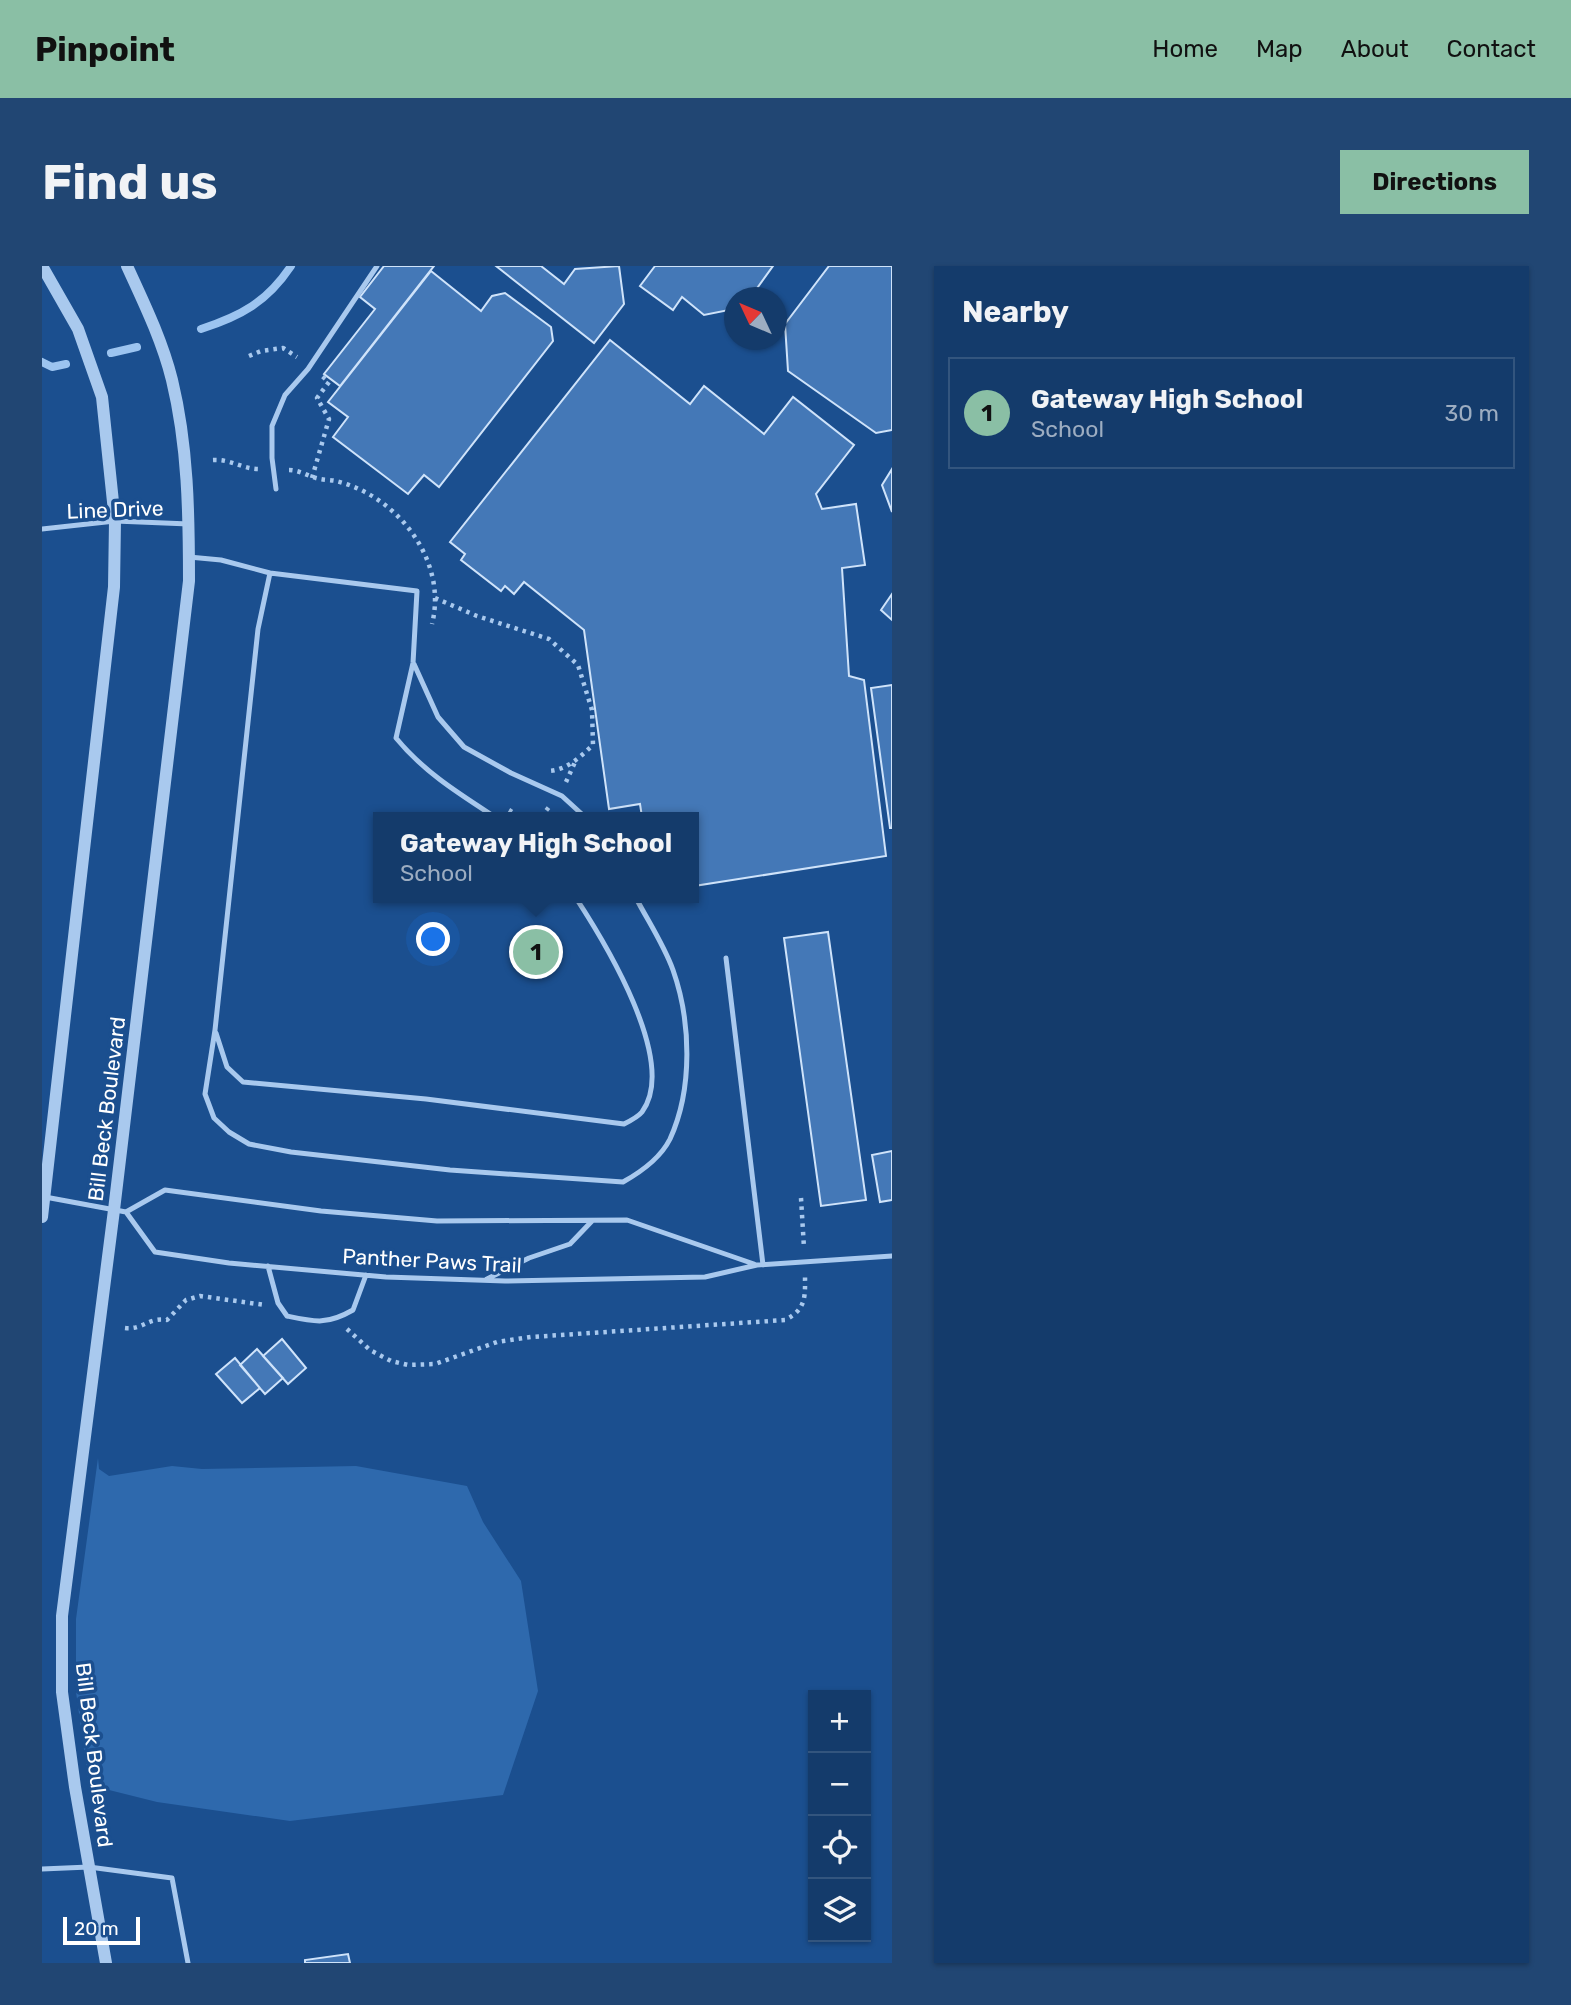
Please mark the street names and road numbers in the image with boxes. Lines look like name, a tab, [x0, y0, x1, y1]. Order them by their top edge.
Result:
street label: Line Drive	[66, 495, 164, 524]
street label: Bill Beck Boulevard	[83, 1015, 130, 1203]
street label: Panther Paws Trail	[342, 1243, 522, 1278]
street label: Bill Beck Boulevard	[71, 1661, 118, 1849]

